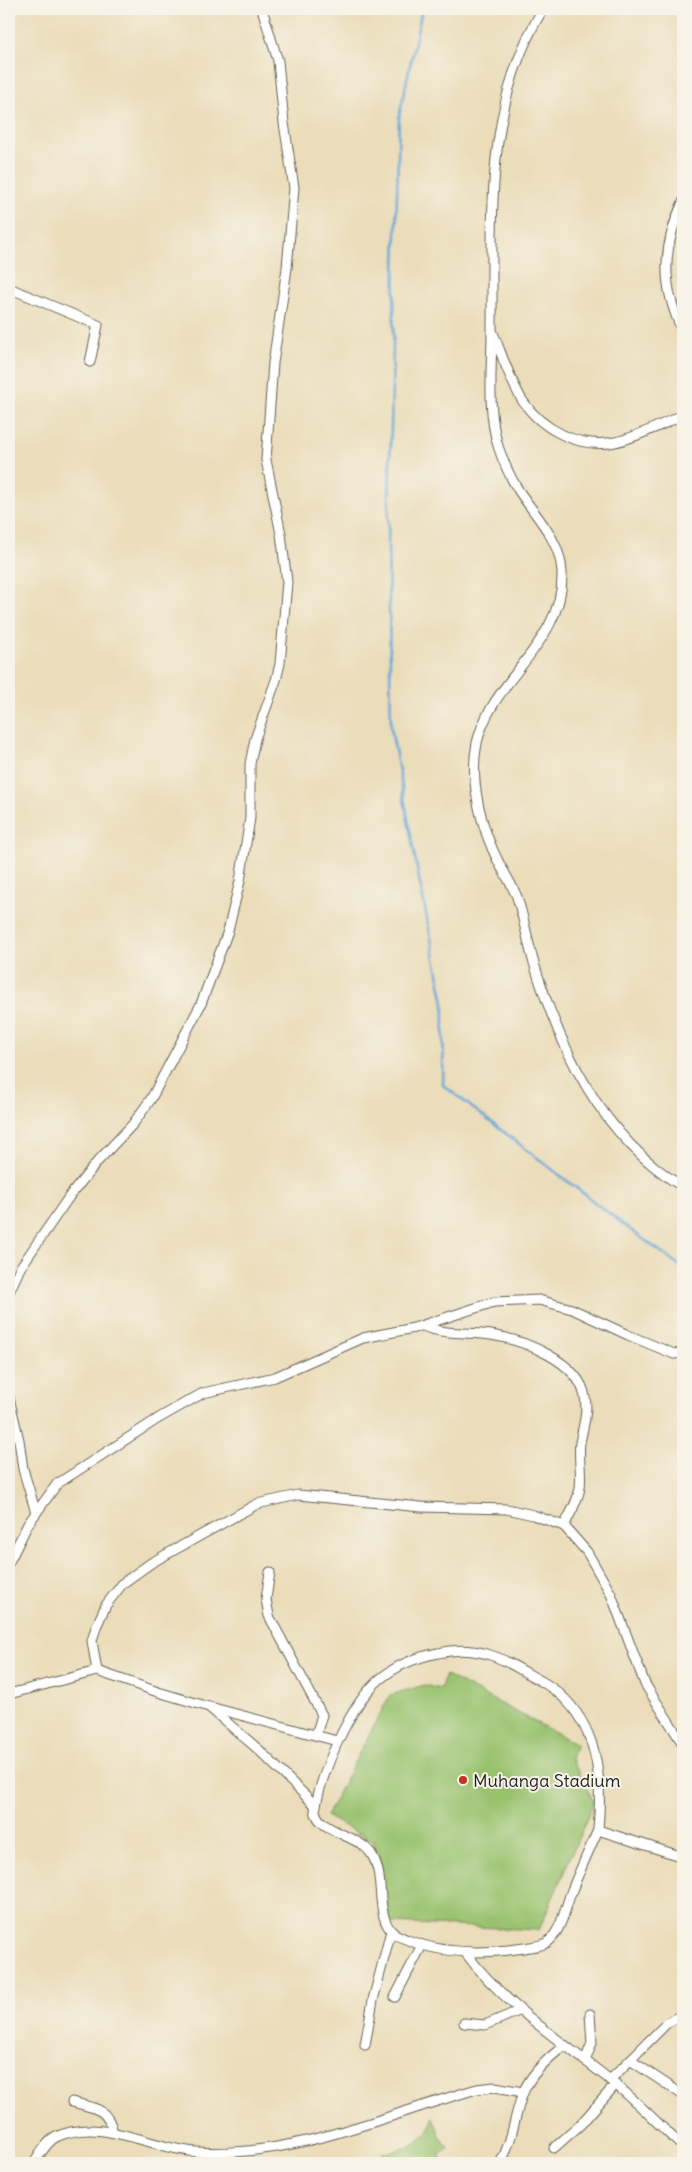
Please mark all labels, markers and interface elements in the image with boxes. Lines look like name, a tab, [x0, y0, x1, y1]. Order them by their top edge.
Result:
place label: Muhanga Stadium	[473, 1769, 621, 1792]
marker: Muhanga Stadium	[457, 1774, 469, 1786]

